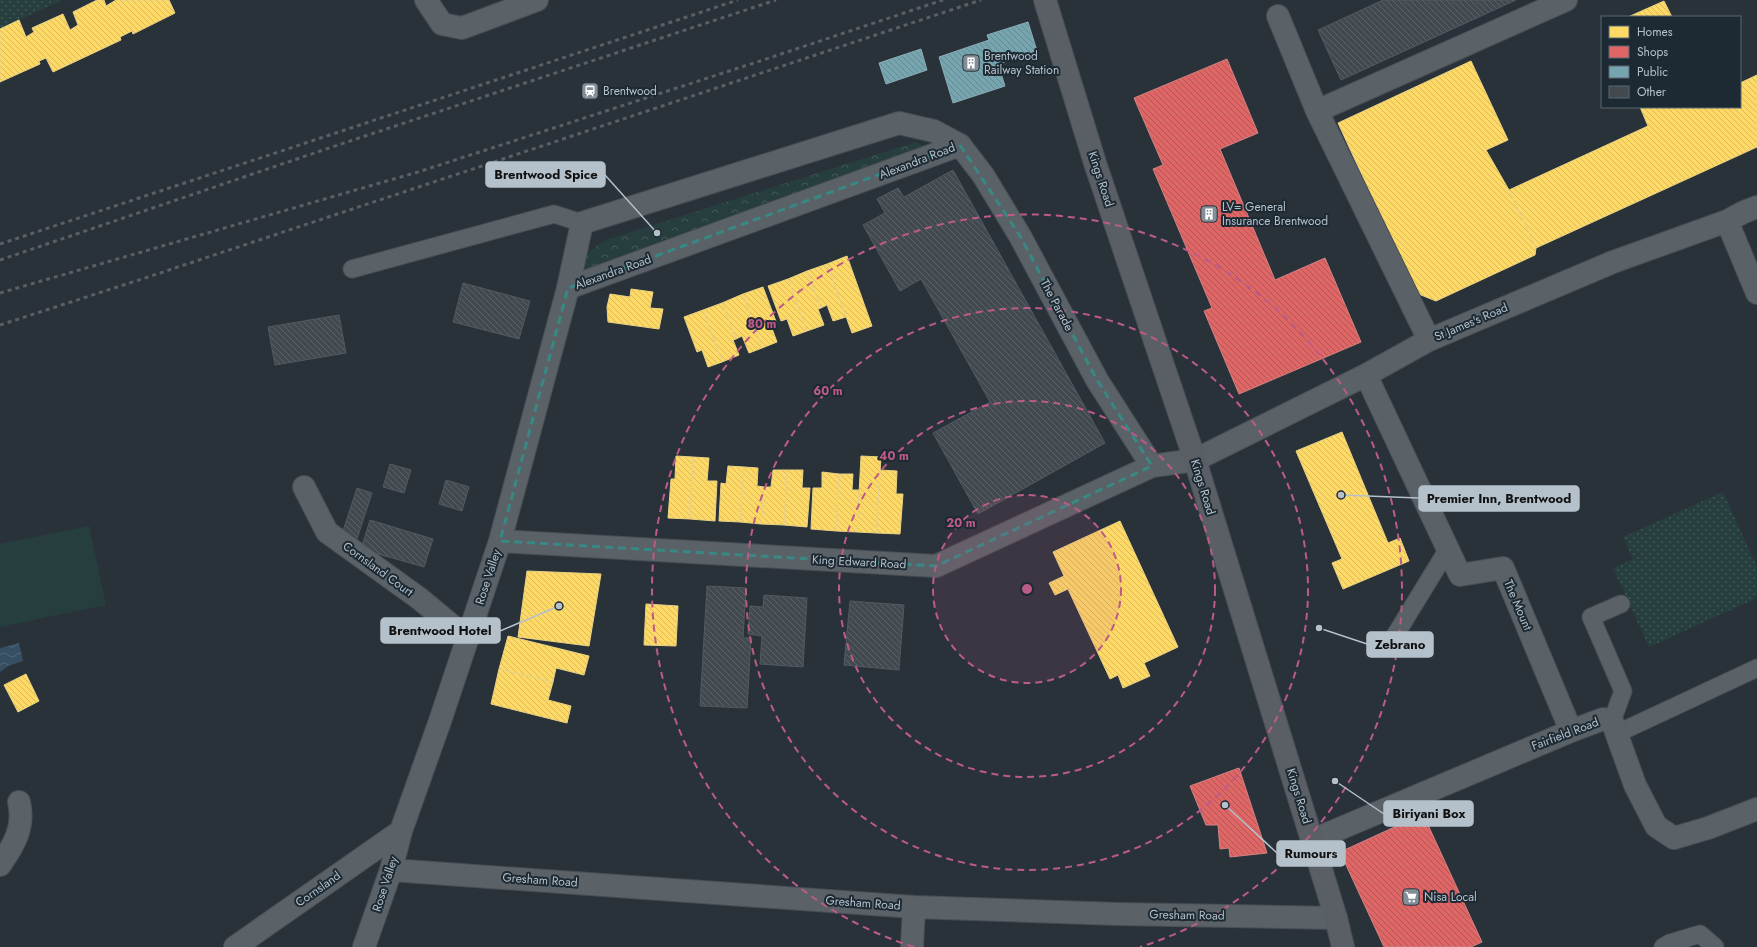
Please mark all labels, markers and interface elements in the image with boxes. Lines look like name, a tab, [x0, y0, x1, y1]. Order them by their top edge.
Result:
legend	[1601, 16, 1741, 108]
text: Homes	[1637, 23, 1673, 41]
text: Shops	[1637, 43, 1668, 61]
place label: Brentwood Railway Station	[984, 47, 1059, 79]
building icon: Brentwood Railway Station	[961, 53, 981, 73]
text: Public	[1637, 63, 1668, 81]
station icon: Brentwood	[580, 81, 600, 101]
place label: Brentwood	[603, 82, 657, 100]
text: Other	[1637, 83, 1667, 101]
street label: Alexandra Road	[876, 138, 958, 184]
street label: Kings Road	[1084, 149, 1118, 209]
callout: Brentwood Spice	[486, 162, 605, 187]
text: Brentwood Spice	[494, 165, 598, 184]
place label: LV= General Insurance Brentwood	[1222, 198, 1328, 230]
building icon: LV= General Insurance Brentwood	[1199, 204, 1219, 224]
street label: Alexandra Road	[572, 250, 654, 294]
street label: The Parade	[1036, 276, 1078, 334]
street label: St James's Road	[1431, 298, 1511, 346]
text: 80 m	[748, 315, 777, 333]
text: 60 m	[813, 382, 843, 400]
text: 40 m	[879, 447, 909, 465]
street label: Kings Road	[1186, 457, 1220, 517]
callout: Premier Inn, Brentwood	[1419, 486, 1579, 511]
text: Premier Inn, Brentwood	[1427, 489, 1571, 508]
text: 20 m	[946, 514, 976, 532]
street label: Cornsland Court	[339, 537, 417, 601]
street label: Rose Valley	[471, 546, 506, 607]
street label: King Edward Road	[811, 551, 907, 573]
street label: The Mount	[1499, 577, 1537, 633]
centre of rings	[1020, 582, 1034, 596]
callout: Brentwood Hotel	[381, 618, 500, 643]
text: Brentwood Hotel	[389, 621, 491, 640]
callout: Zebrano	[1367, 632, 1433, 657]
text: Zebrano	[1375, 635, 1426, 654]
street label: Fairfield Road	[1529, 713, 1601, 755]
street label: Kings Road	[1282, 766, 1316, 826]
callout: Biriyani Box	[1384, 801, 1473, 826]
text: Biriyani Box	[1393, 804, 1466, 823]
callout: Rumours	[1277, 841, 1345, 866]
text: Rumours	[1285, 844, 1338, 863]
street label: Rose Valley	[368, 853, 403, 914]
street label: Cornsland	[292, 867, 344, 911]
street label: Gresham Road	[502, 868, 578, 892]
supermarket icon: Nisa Local	[1401, 887, 1421, 907]
place label: Nisa Local	[1424, 888, 1477, 906]
street label: Gresham Road	[825, 891, 901, 915]
street label: Gresham Road	[1149, 905, 1225, 925]

